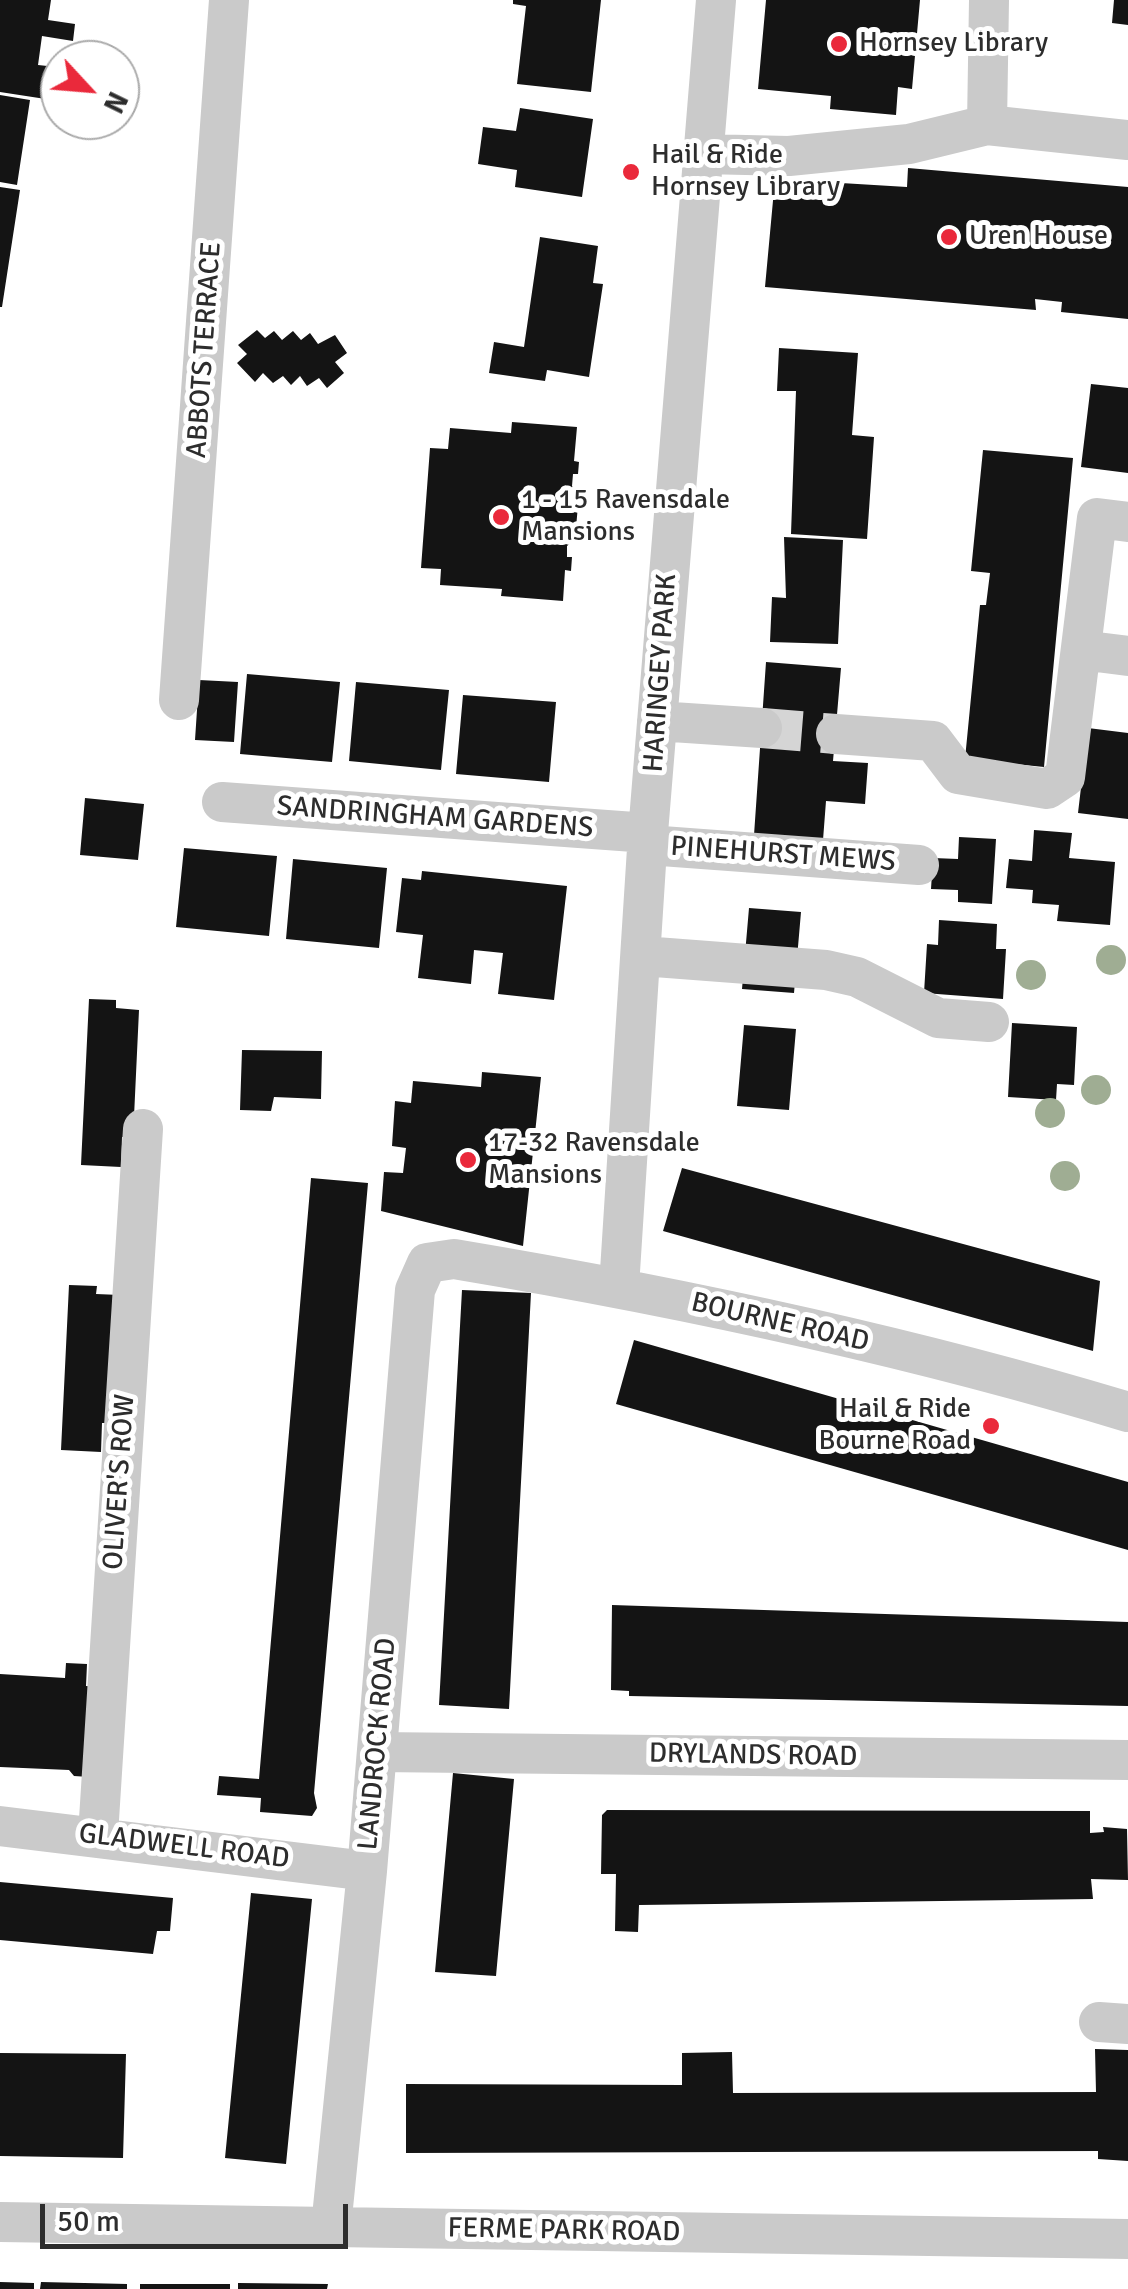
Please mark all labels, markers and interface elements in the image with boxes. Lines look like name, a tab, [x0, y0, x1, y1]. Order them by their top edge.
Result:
place label: Hornsey Library	[859, 27, 1048, 61]
marker: Hornsey Library	[828, 33, 850, 55]
north arrow	[40, 40, 140, 140]
text: N	[96, 86, 135, 118]
place label: Hail & Ride Hornsey Library	[651, 139, 840, 205]
marker: Hail & Ride Hornsey Library	[620, 161, 642, 183]
place label: Uren House	[969, 220, 1108, 254]
marker: Uren House	[938, 226, 960, 248]
street label: ABBOTS TERRACE	[181, 241, 229, 459]
place label: 1 - 15 Ravensdale Mansions	[521, 484, 730, 550]
marker: 1 - 15 Ravensdale Mansions	[490, 506, 512, 528]
street label: HARINGEY PARK	[637, 573, 685, 773]
street label: SANDRINGHAM GARDENS	[276, 790, 594, 846]
street label: PINEHURST MEWS	[669, 830, 897, 880]
place label: 17-32 Ravensdale Mansions	[488, 1127, 700, 1193]
marker: 17-32 Ravensdale Mansions	[457, 1149, 479, 1171]
street label: BOURNE ROAD	[688, 1286, 872, 1360]
street label: OLIVER'S ROW	[97, 1393, 143, 1571]
place label: Hail & Ride Bourne Road	[819, 1393, 971, 1459]
marker: Hail & Ride Bourne Road	[980, 1415, 1002, 1437]
street label: LANDROCK ROAD	[352, 1636, 404, 1852]
street label: DRYLANDS ROAD	[649, 1737, 857, 1775]
street label: GLADWELL ROAD	[77, 1817, 291, 1877]
scale bar	[45, 2184, 352, 2246]
text: 50 m	[57, 2203, 120, 2240]
street label: FERME PARK ROAD	[447, 2212, 681, 2250]

